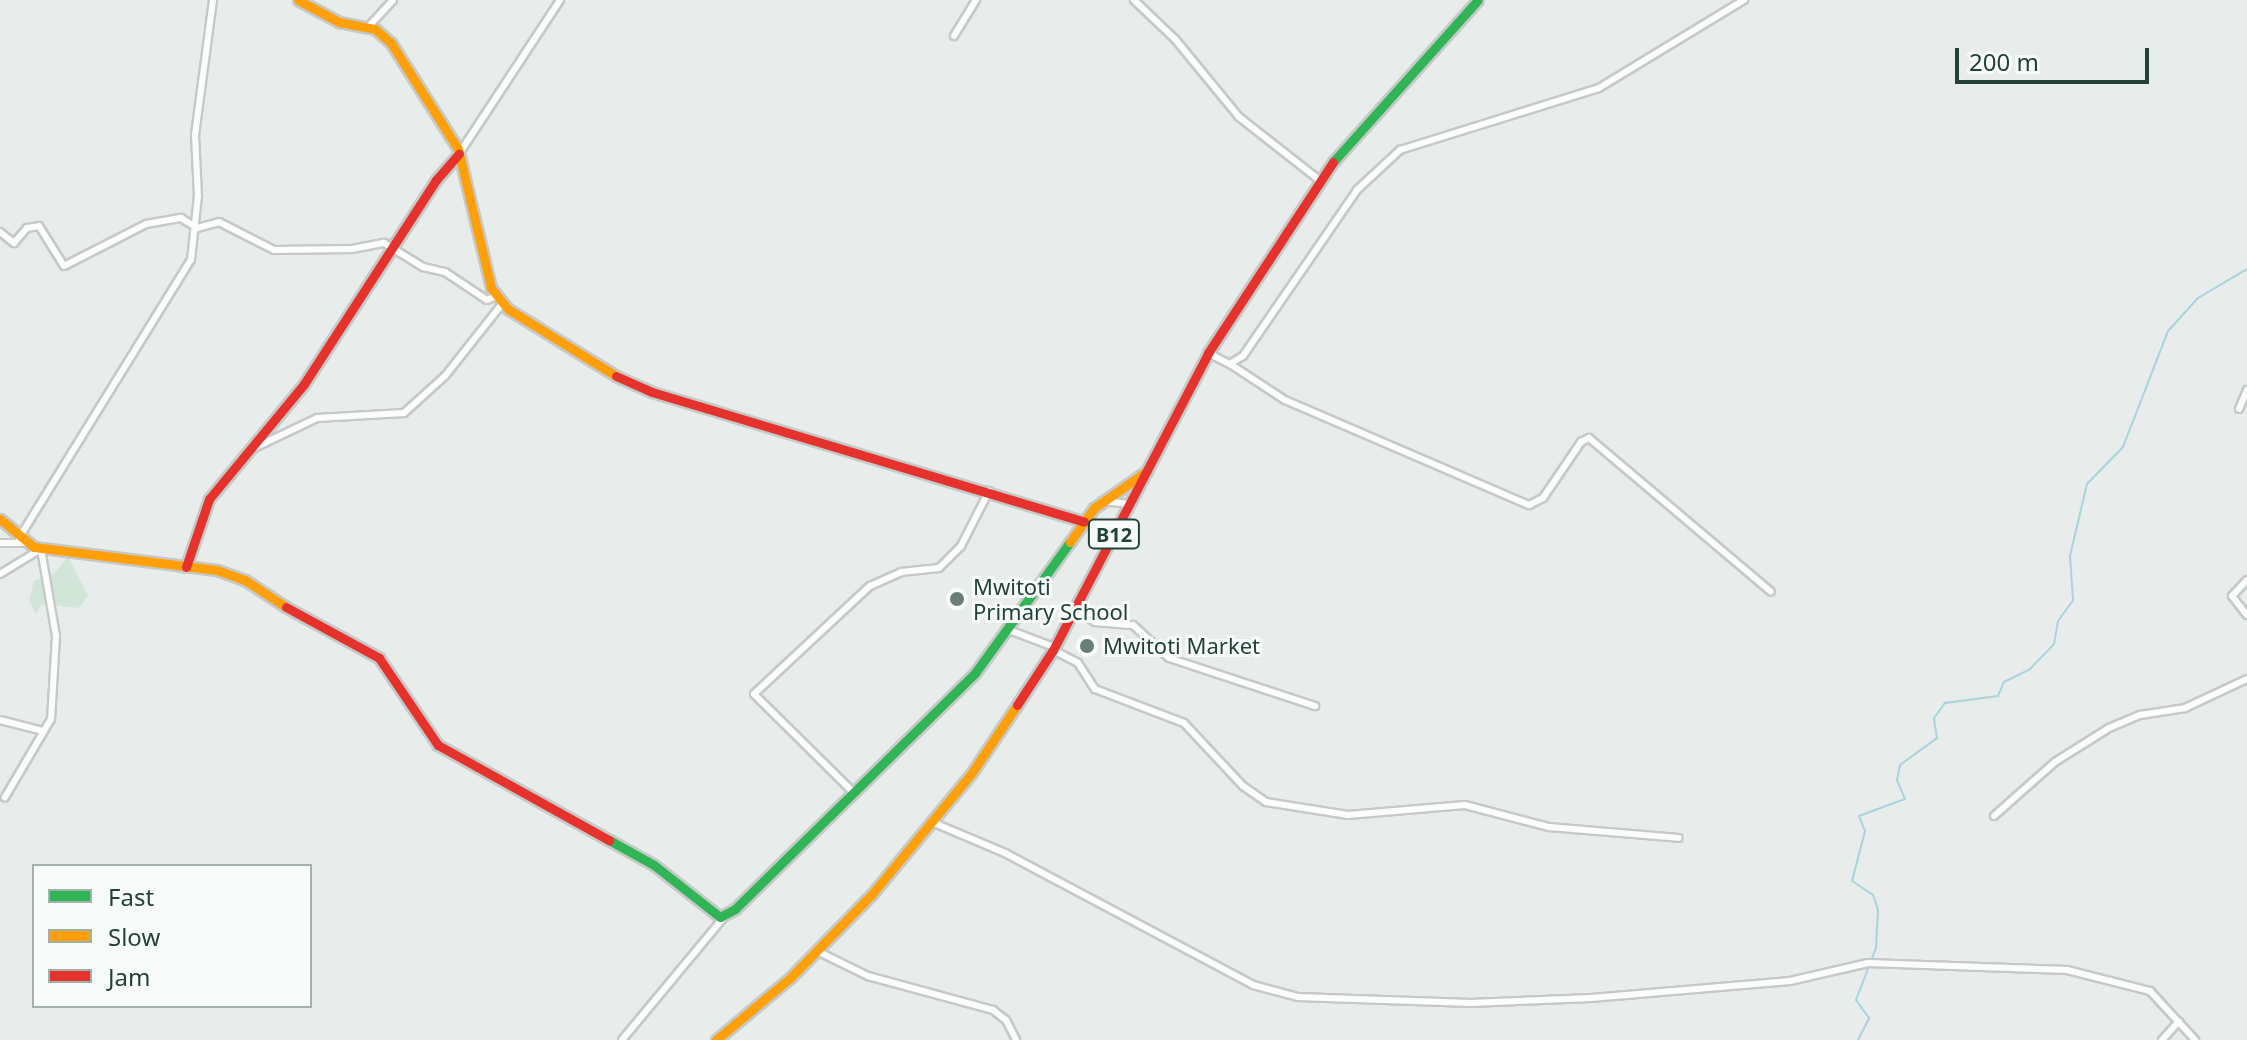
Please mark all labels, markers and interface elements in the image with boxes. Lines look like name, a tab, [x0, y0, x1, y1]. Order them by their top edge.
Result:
scale bar	[1959, 32, 2153, 82]
text: 200 m	[1969, 45, 2039, 78]
road number: B12	[1086, 518, 1142, 550]
place label: Mwitoti Primary School	[973, 573, 1129, 624]
marker: Mwitoti Primary School	[948, 590, 966, 608]
place label: Mwitoti Market	[1103, 633, 1260, 659]
marker: Mwitoti Market	[1078, 637, 1096, 655]
legend	[32, 864, 312, 1008]
text: Fast	[108, 880, 154, 913]
text: Slow	[108, 920, 160, 953]
text: Jam	[108, 960, 150, 993]

